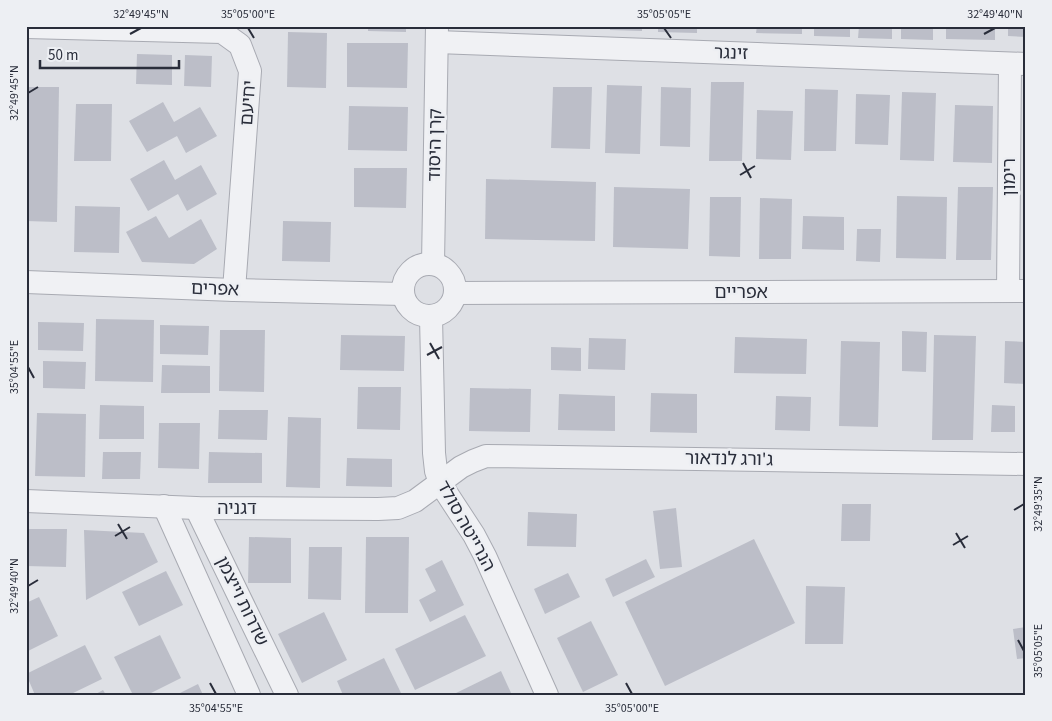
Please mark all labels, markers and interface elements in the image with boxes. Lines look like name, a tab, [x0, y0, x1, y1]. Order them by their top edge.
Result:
text: 32°49'45"N	[113, 6, 169, 23]
text: 35°05'00"E	[221, 6, 275, 23]
text: 35°05'05"E	[637, 6, 691, 23]
text: 32°49'40"N	[967, 6, 1023, 23]
scale bar	[40, 38, 179, 70]
street label: זינגר	[713, 40, 749, 66]
text: 50 m	[48, 45, 78, 66]
text: 32°49'45"N	[6, 65, 23, 121]
street label: יחיעם	[234, 79, 262, 127]
street label: קרן היסוד	[422, 108, 448, 182]
street label: רימון	[997, 158, 1022, 196]
street label: אפרים	[190, 276, 240, 302]
street label: אפריים	[714, 280, 768, 305]
text: 35°04'55"E	[6, 340, 23, 394]
street label: ג'ורג לנדאור	[685, 446, 774, 472]
street label: הנרייטה סולד	[431, 476, 501, 576]
text: 32°49'35"N	[1030, 476, 1047, 532]
street label: דגניה	[217, 496, 257, 521]
street label: שדרות וייצמן	[210, 552, 274, 650]
text: 32°49'40"N	[6, 558, 23, 614]
text: 35°05'05"E	[1030, 624, 1047, 678]
text: 35°04'55"E	[189, 700, 243, 717]
text: 35°05'00"E	[605, 700, 659, 717]

